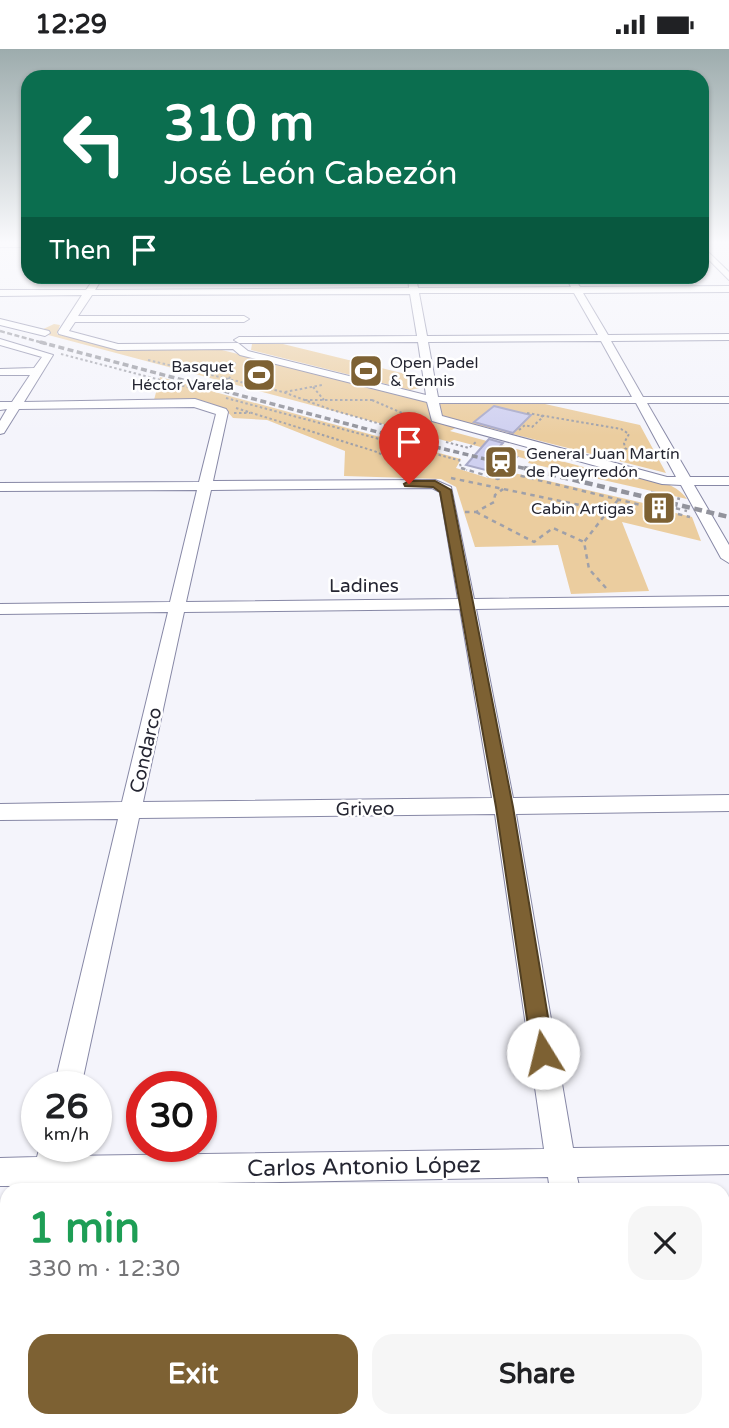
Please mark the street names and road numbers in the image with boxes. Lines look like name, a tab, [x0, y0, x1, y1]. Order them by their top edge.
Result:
street label: Ladines	[329, 575, 399, 597]
street label: Condarco	[125, 705, 167, 795]
street label: Griveo	[336, 797, 395, 821]
street label: Carlos Antonio López	[247, 1151, 481, 1183]

